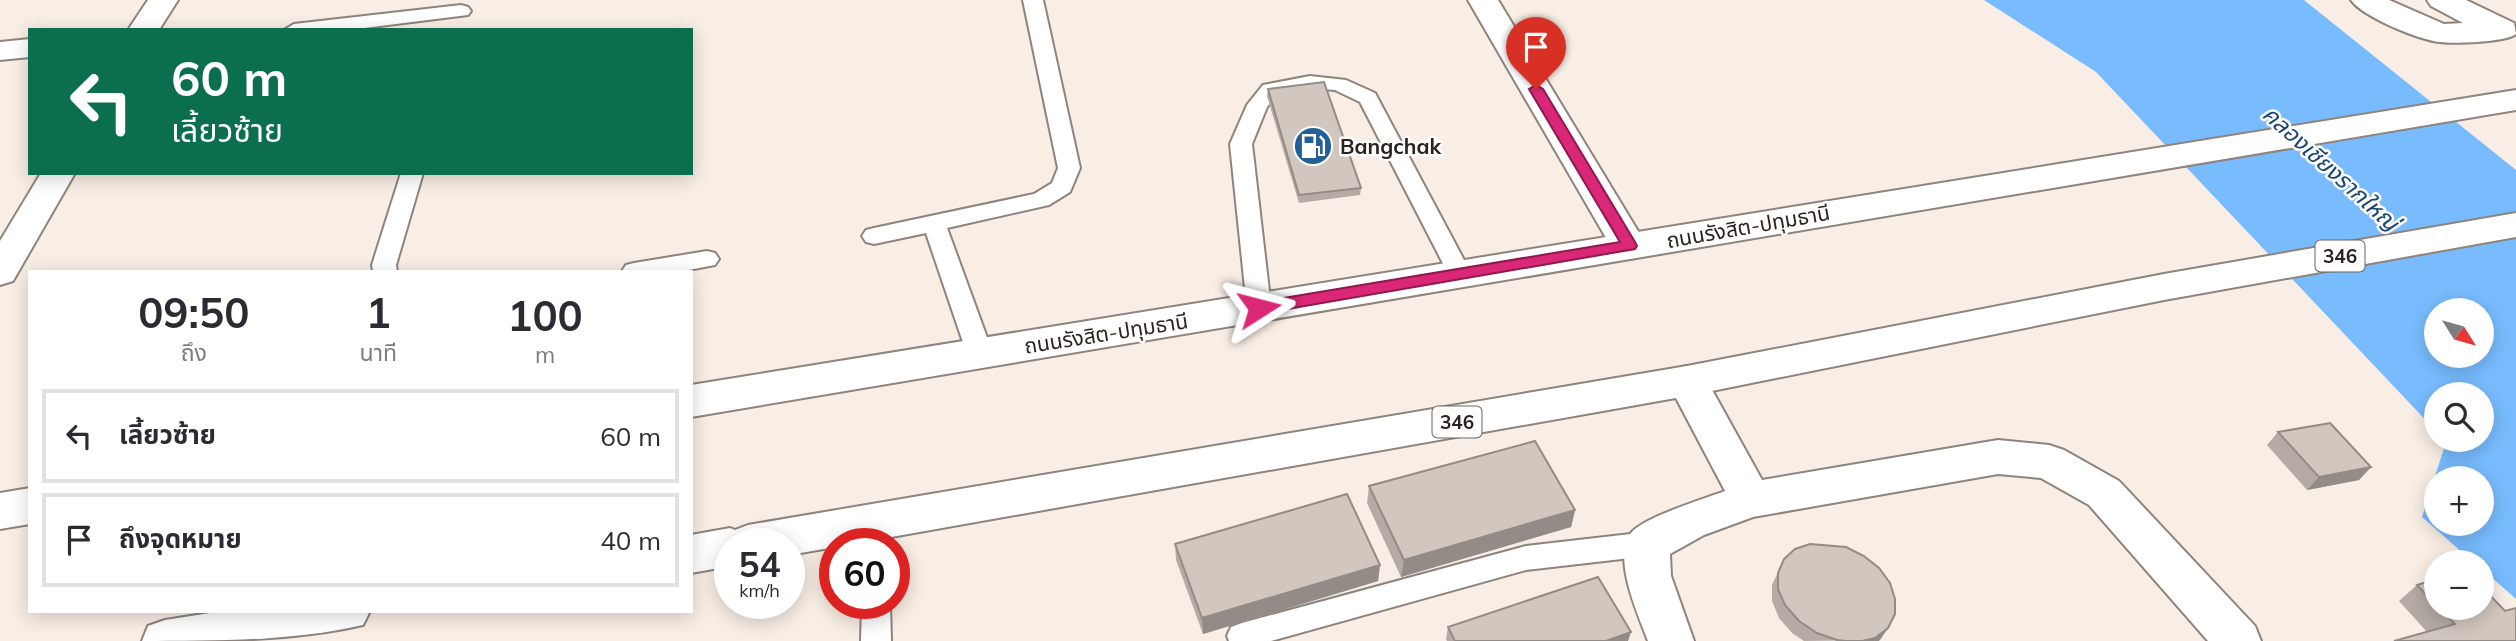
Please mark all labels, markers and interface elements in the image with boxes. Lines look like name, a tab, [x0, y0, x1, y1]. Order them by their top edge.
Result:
pin	[1506, 17, 1566, 89]
icon: arrive	[1517, 28, 1555, 66]
text: 60 m	[171, 47, 287, 108]
icon: left	[56, 56, 147, 147]
water label: คลองเชียงรากใหญ่	[2257, 99, 2407, 239]
text: เลี้ยวซ้าย	[171, 110, 283, 150]
fuel station icon: Bangchak	[1292, 125, 1334, 167]
place label: Bangchak	[1340, 133, 1442, 159]
street label: ถนนรังสิต-ปทุมธานี	[1664, 199, 1832, 254]
road number: 346	[2316, 240, 2364, 272]
position arrow	[1222, 271, 1296, 345]
text: 09:50	[138, 286, 249, 339]
text: 1	[366, 286, 391, 339]
text: 100	[507, 289, 583, 342]
north arrow	[2424, 298, 2494, 368]
map controls	[2424, 298, 2494, 620]
street label: ถนนรังสิต-ปทุมธานี	[1022, 307, 1190, 360]
text: ถึง	[181, 338, 207, 367]
text: นาที	[360, 338, 397, 367]
text: m	[535, 340, 555, 369]
button: search	[2424, 382, 2494, 452]
road number: 346	[1432, 406, 1482, 438]
icon: left	[60, 417, 98, 455]
text: เลี้ยวซ้าย	[119, 418, 216, 451]
text: 60 m	[600, 420, 661, 453]
button: +	[2424, 466, 2494, 536]
icon: arrive	[60, 521, 98, 559]
text: ถึงจุดหมาย	[119, 522, 242, 555]
text: 40 m	[600, 524, 661, 557]
speed limit sign: 60	[819, 528, 910, 619]
text: 54	[738, 542, 781, 586]
button: −	[2424, 550, 2494, 620]
text: km/h	[739, 579, 780, 602]

